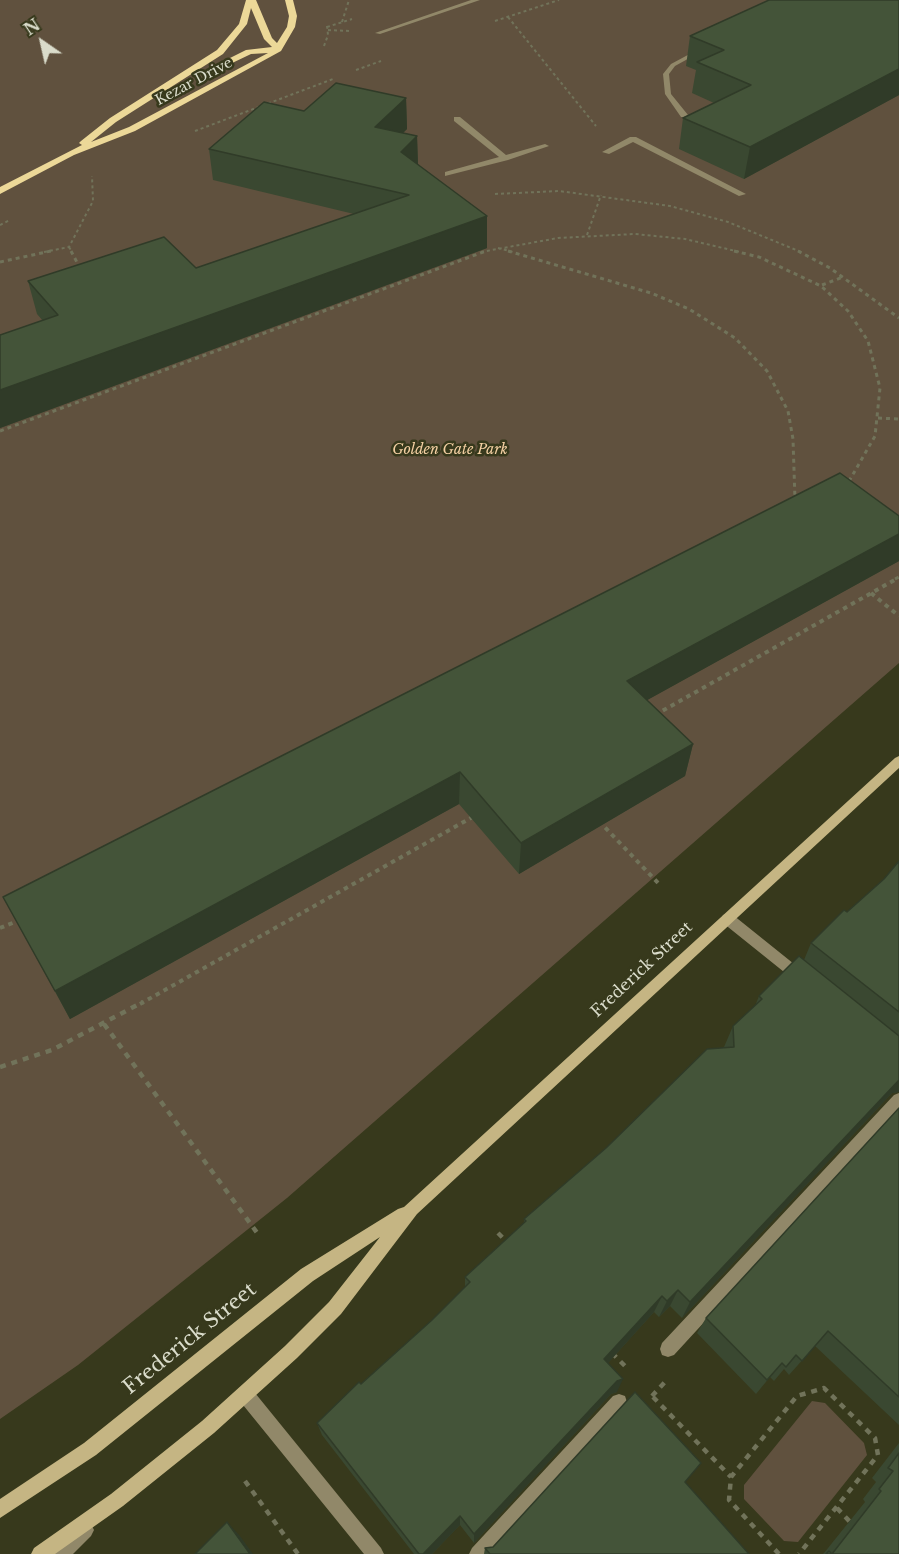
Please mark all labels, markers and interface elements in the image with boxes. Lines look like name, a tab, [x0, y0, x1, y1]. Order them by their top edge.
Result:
north arrow	[12, 12, 72, 72]
text: N	[20, 15, 44, 40]
street label: Kezar Drive	[153, 55, 235, 109]
park label: Golden Gate Park	[392, 442, 508, 458]
street label: Frederick Street	[587, 918, 697, 1022]
street label: Frederick Street	[119, 1278, 261, 1400]

